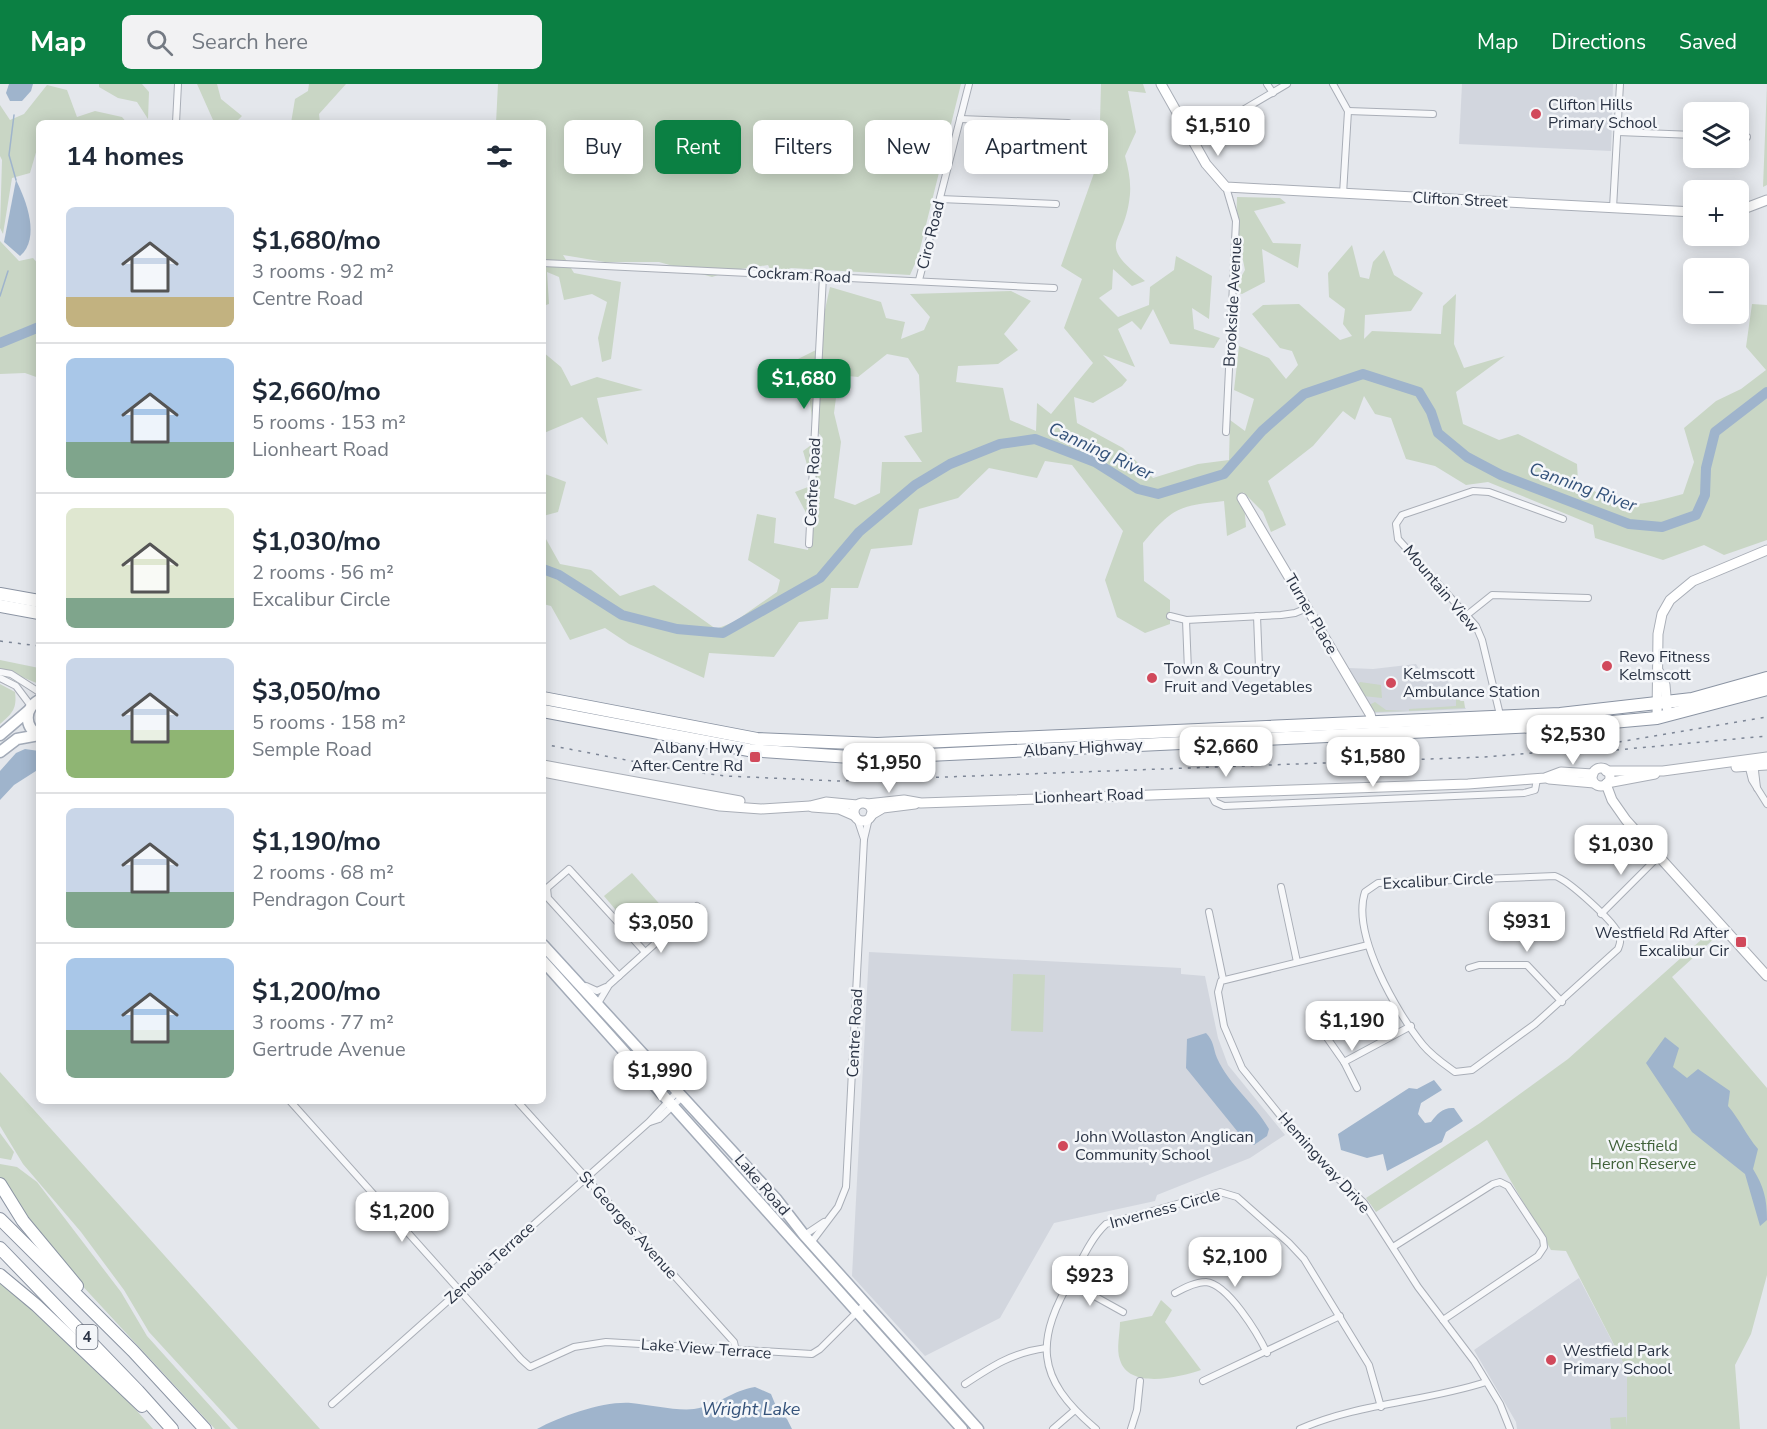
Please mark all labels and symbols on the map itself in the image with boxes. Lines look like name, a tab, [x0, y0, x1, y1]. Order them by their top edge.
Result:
place label: Clifton Hills Primary School	[1548, 94, 1657, 134]
pin: $1,510	[1169, 106, 1267, 157]
marker: Clifton Hills Primary School	[1529, 107, 1543, 121]
street label: Clifton Street	[1412, 187, 1509, 214]
street label: Ciro Road	[912, 198, 950, 272]
street label: Brookside Avenue	[1219, 237, 1247, 367]
street label: Cockram Road	[747, 261, 851, 289]
pin: $1,680	[755, 359, 853, 410]
water label: Canning River	[1045, 416, 1158, 486]
street label: Centre Road	[800, 437, 826, 527]
water label: Canning River	[1526, 456, 1641, 518]
street label: Mountain View	[1398, 540, 1485, 638]
street label: Turner Place	[1279, 570, 1343, 658]
place label: Revo Fitness Kelmscott	[1619, 646, 1710, 686]
place label: Town & Country Fruit and Vegetables	[1164, 658, 1313, 698]
marker: Revo Fitness Kelmscott	[1600, 659, 1614, 673]
place label: Kelmscott Ambulance Station	[1403, 663, 1540, 703]
marker: Town & Country Fruit and Vegetables	[1145, 671, 1159, 685]
marker: Kelmscott Ambulance Station	[1384, 676, 1398, 690]
pin: $2,530	[1524, 715, 1622, 766]
pin: $2,660	[1177, 727, 1275, 778]
street label: Albany Highway	[1023, 734, 1144, 762]
place label: Albany Hwy After Centre Rd	[631, 737, 744, 777]
pin: $1,580	[1324, 737, 1422, 788]
pin: $1,950	[840, 743, 938, 794]
marker: Albany Hwy After Centre Rd	[748, 750, 762, 764]
street label: Lionheart Road	[1034, 783, 1144, 809]
pin: $1,030	[1572, 825, 1670, 876]
street label: Excalibur Circle	[1382, 867, 1494, 895]
pin: $931	[1491, 902, 1563, 953]
pin: $3,050	[612, 903, 710, 954]
place label: Westfield Rd After Excalibur Cir	[1595, 922, 1729, 962]
marker: Westfield Rd After Excalibur Cir	[1734, 935, 1748, 949]
street label: Centre Road	[842, 988, 868, 1078]
pin: $1,190	[1303, 1001, 1401, 1052]
pin: $1,990	[611, 1051, 709, 1102]
street label: Hemingway Drive	[1273, 1108, 1375, 1218]
place label: John Wollaston Anglican Community School	[1074, 1126, 1254, 1166]
park label: Westfield Heron Reserve	[1590, 1135, 1696, 1175]
marker: John Wollaston Anglican Community School	[1056, 1139, 1070, 1153]
street label: Lake Road	[729, 1150, 795, 1220]
street label: St Georges Avenue	[574, 1166, 682, 1284]
street label: Inverness Circle	[1107, 1184, 1223, 1234]
pin: $1,200	[353, 1192, 451, 1243]
street label: Zenobia Terrace	[440, 1217, 540, 1309]
pin: $2,100	[1186, 1237, 1284, 1288]
pin: $923	[1054, 1256, 1126, 1307]
road number: 4	[76, 1325, 98, 1349]
street label: Lake View Terrace	[640, 1333, 772, 1365]
place label: Westfield Park Primary School	[1563, 1340, 1672, 1380]
marker: Westfield Park Primary School	[1544, 1353, 1558, 1367]
water label: Wright Lake	[702, 1397, 801, 1421]

